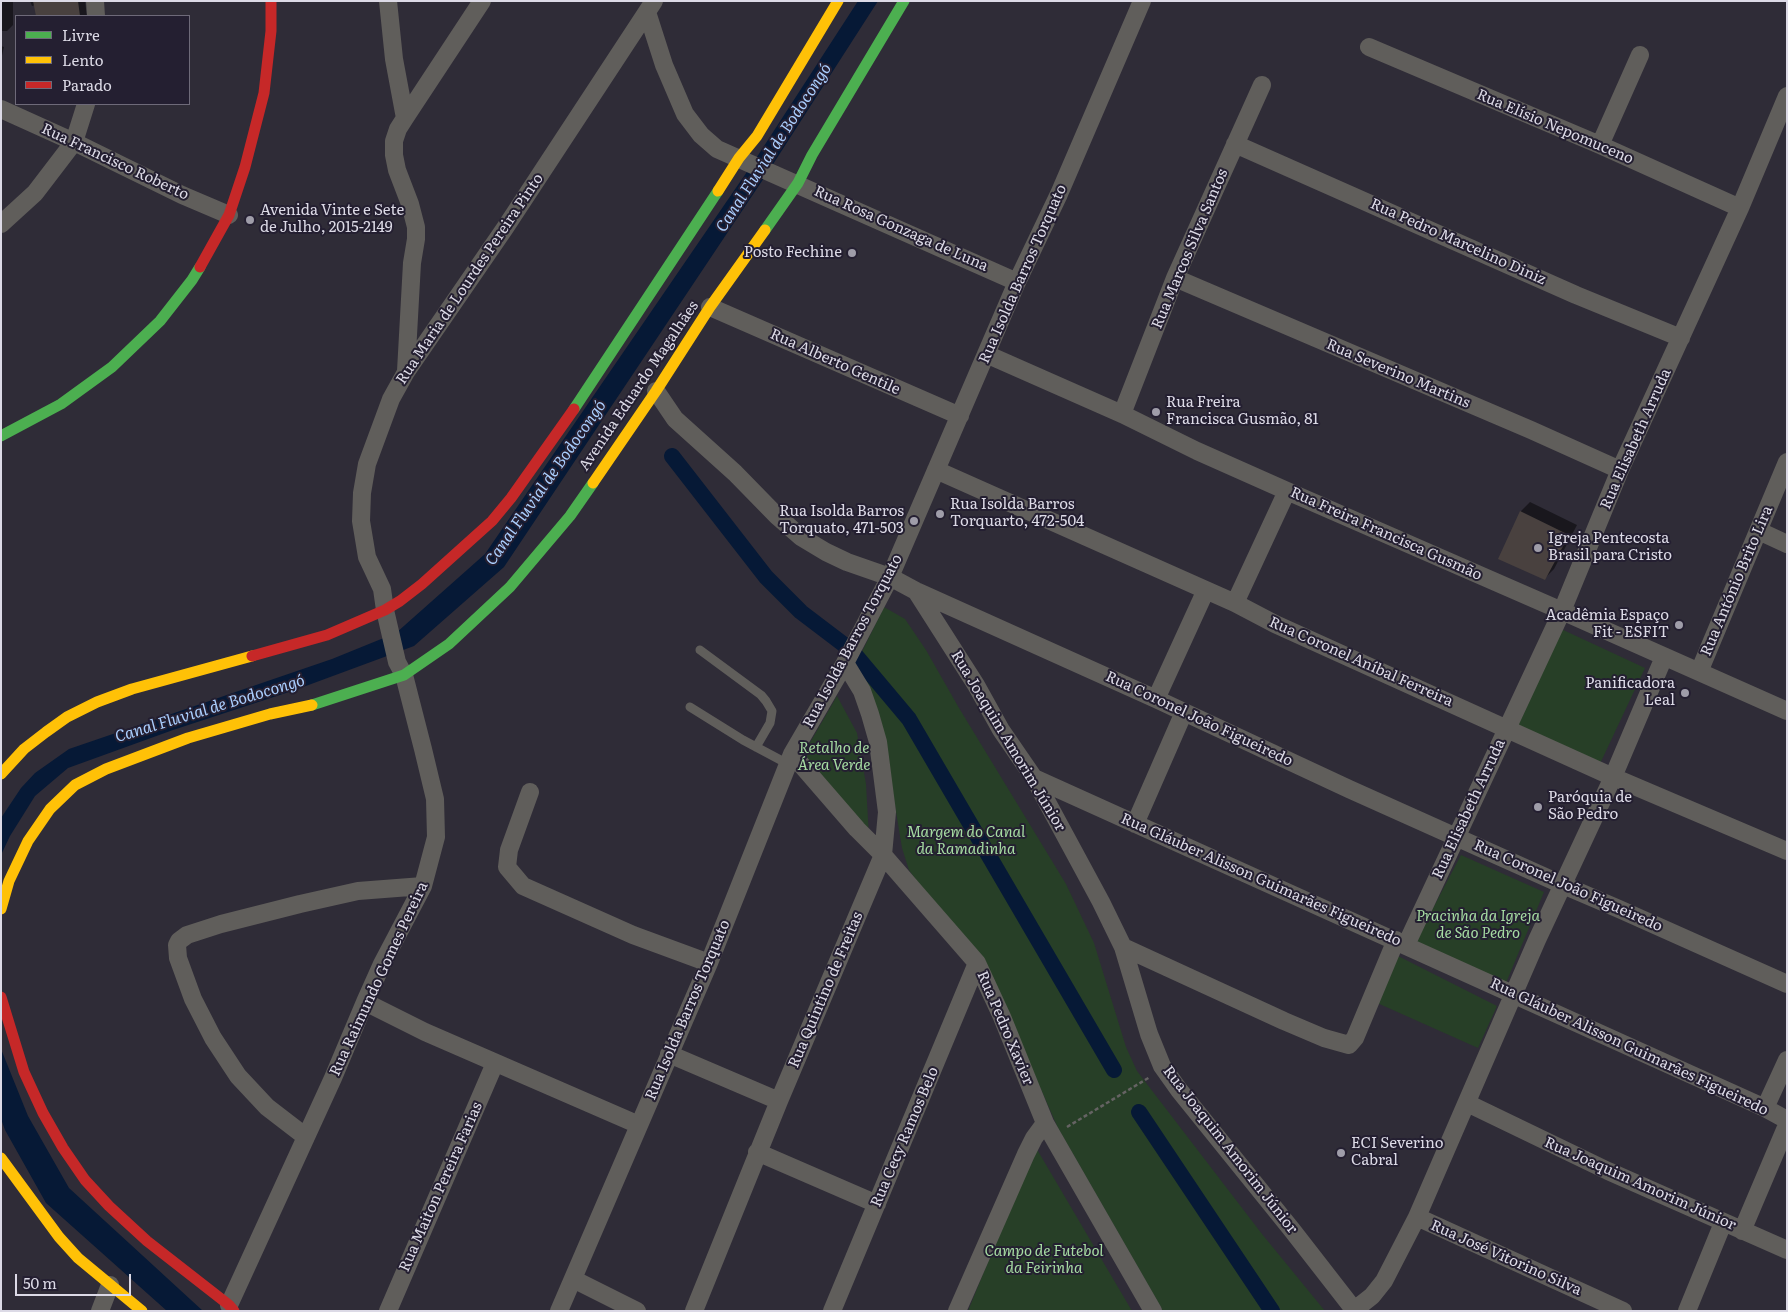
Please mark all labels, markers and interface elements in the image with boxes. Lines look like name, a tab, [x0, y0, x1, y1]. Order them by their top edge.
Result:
legend	[15, 15, 190, 105]
text: Livre	[62, 23, 100, 46]
text: Lento	[62, 48, 103, 71]
water label: Canal Fluvial de Bodocongó	[712, 60, 836, 236]
text: Parado	[62, 73, 112, 96]
street label: Rua Elísio Nepomuceno	[1474, 86, 1636, 168]
street label: Rua Francisco Roberto	[38, 120, 192, 204]
street label: Rua Marcos Silva Santos	[1148, 166, 1232, 332]
street label: Rua Maria de Lourdes Pereira Pinto	[393, 170, 547, 388]
street label: Rua Rosa Gonzaga de Luna	[811, 182, 991, 276]
street label: Rua Isolda Barros Torquato	[975, 182, 1071, 366]
street label: Rua Pedro Marcelino Diniz	[1367, 195, 1549, 289]
place label: Avenida Vinte e Sete de Julho, 2015-2149	[260, 202, 404, 237]
marker: Avenida Vinte e Sete de Julho, 2015-2149	[244, 214, 256, 226]
place label: Posto Fechine	[744, 244, 842, 262]
marker: Posto Fechine	[846, 247, 858, 259]
street label: Avenida Eduardo Magalhães	[575, 298, 703, 474]
street label: Rua Alberto Gentile	[767, 325, 903, 399]
street label: Rua Severino Martins	[1323, 336, 1473, 412]
street label: Rua Elisabeth Arruda	[1597, 366, 1675, 512]
place label: Rua Freira Francisca Gusmão, 81	[1166, 394, 1319, 429]
water label: Canal Fluvial de Bodocongó	[482, 397, 610, 569]
marker: Rua Freira Francisca Gusmão, 81	[1150, 406, 1162, 418]
street label: Rua Freira Francisca Gusmão	[1287, 483, 1485, 585]
place label: Rua Isolda Barros Torquarto, 472-504	[950, 496, 1084, 531]
place label: Rua Isolda Barros Torquato, 471-503	[779, 503, 904, 538]
street label: Rua António Brito Lira	[1697, 503, 1777, 659]
marker: Rua Isolda Barros Torquarto, 472-504	[934, 508, 946, 520]
marker: Rua Isolda Barros Torquato, 471-503	[908, 515, 920, 527]
place label: Igreja Pentecosta Brasil para Cristo	[1548, 530, 1672, 565]
marker: Igreja Pentecosta Brasil para Cristo	[1532, 542, 1544, 554]
street label: Rua Isolda Barros Torquato	[800, 551, 906, 731]
place label: Acadêmia Espaço Fit - ESFIT	[1545, 607, 1669, 642]
street label: Rua Coronel Aníbal Ferreira	[1266, 613, 1456, 711]
marker: Acadêmia Espaço Fit - ESFIT	[1673, 619, 1685, 631]
street label: Rua Joaquim Amorim Júnior	[947, 647, 1069, 835]
street label: Rua Coronel João Figueiredo	[1102, 668, 1296, 770]
water label: Canal Fluvial de Bodocongó	[113, 671, 307, 747]
place label: Panificadora Leal	[1585, 675, 1675, 710]
marker: Panificadora Leal	[1679, 687, 1691, 699]
street label: Rua Elisabeth Arruda	[1429, 736, 1509, 882]
park label: Retalho de Área Verde	[798, 740, 870, 775]
place label: Paróquia de São Pedro	[1548, 789, 1632, 824]
marker: Paróquia de São Pedro	[1532, 801, 1544, 813]
street label: Rua Gláuber Alisson Guimarães Figueiredo	[1118, 810, 1404, 950]
park label: Margem do Canal da Ramadinha	[907, 824, 1025, 859]
street label: Rua Coronel João Figueiredo	[1471, 836, 1665, 936]
street label: Rua Raimundo Gomes Pereira	[326, 879, 432, 1079]
park label: Pracinha da Igreja de São Pedro	[1416, 908, 1540, 943]
street label: Rua Quintino de Freitas	[785, 909, 867, 1071]
street label: Rua Isolda Barros Torquato	[642, 917, 734, 1103]
street label: Rua Pedro Xavier	[973, 968, 1037, 1088]
street label: Rua Gláuber Alisson Guimarães Figueiredo	[1487, 974, 1771, 1120]
street label: Rua Joaquim Amorim Júnior	[1159, 1063, 1301, 1237]
street label: Rua Cecy Ramos Belo	[867, 1064, 943, 1210]
street label: Rua Maiton Pereira Farias	[395, 1099, 487, 1275]
street label: Rua Joaquim Amorim Júnior	[1541, 1134, 1739, 1234]
place label: ECI Severino Cabral	[1351, 1135, 1444, 1170]
marker: ECI Severino Cabral	[1335, 1147, 1347, 1159]
street label: Rua José Vitorino Silva	[1428, 1216, 1584, 1300]
park label: Campo de Futebol da Feirinha	[984, 1243, 1104, 1278]
scale bar	[18, 1264, 134, 1296]
text: 50 m	[23, 1271, 57, 1294]

